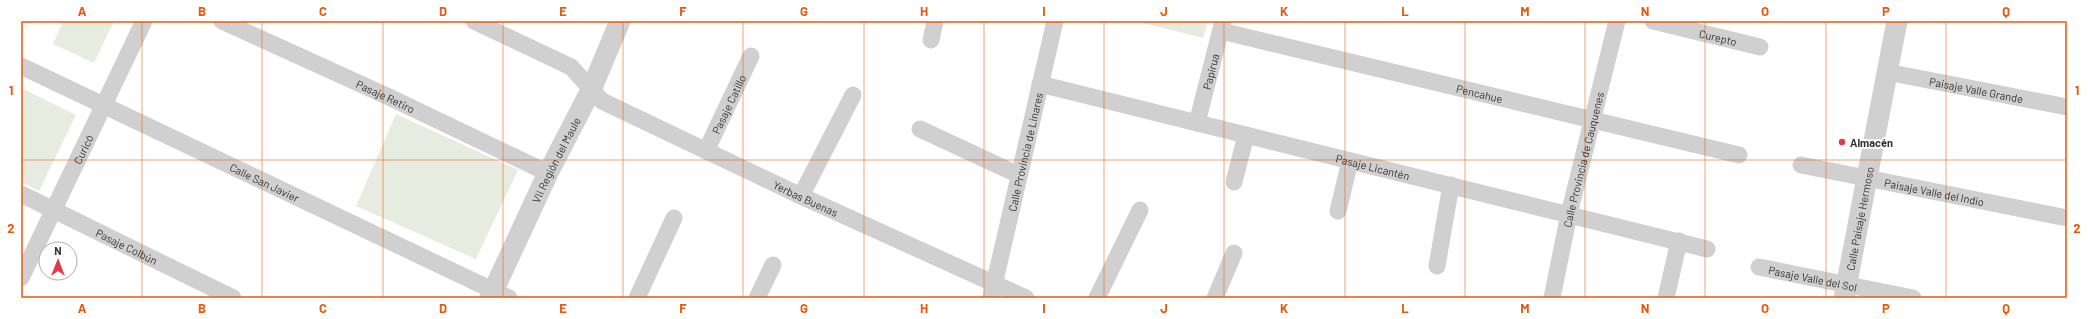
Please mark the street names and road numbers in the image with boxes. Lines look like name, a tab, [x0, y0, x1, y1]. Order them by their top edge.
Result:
street label: Curepto	[1698, 26, 1738, 48]
street label: Papirua	[1199, 52, 1221, 91]
street label: Pasaje Catillo	[709, 72, 748, 136]
street label: Paisaje Valle Grande	[1928, 74, 2025, 105]
street label: Pasaje Retiro	[354, 77, 417, 115]
street label: Pencahue	[1455, 81, 1504, 105]
street label: Calle Provincia de Cauquenes	[1560, 90, 1606, 228]
street label: Calle Provincia de Linares	[1005, 91, 1045, 213]
street label: VII Región del Maule	[529, 115, 582, 205]
street label: Curicó	[70, 132, 95, 166]
street label: Pasaje Licantén	[1335, 151, 1411, 182]
street label: Calle San Javier	[228, 160, 302, 204]
street label: Calle Paisaje Hermoso	[1843, 165, 1876, 271]
street label: Paisaje Valle del Indio	[1883, 175, 1985, 208]
street label: Yerbas Buenas	[771, 177, 840, 218]
street label: Pasaje Colbún	[94, 225, 160, 267]
street label: Pasaje Valle del Sol	[1767, 263, 1858, 293]

